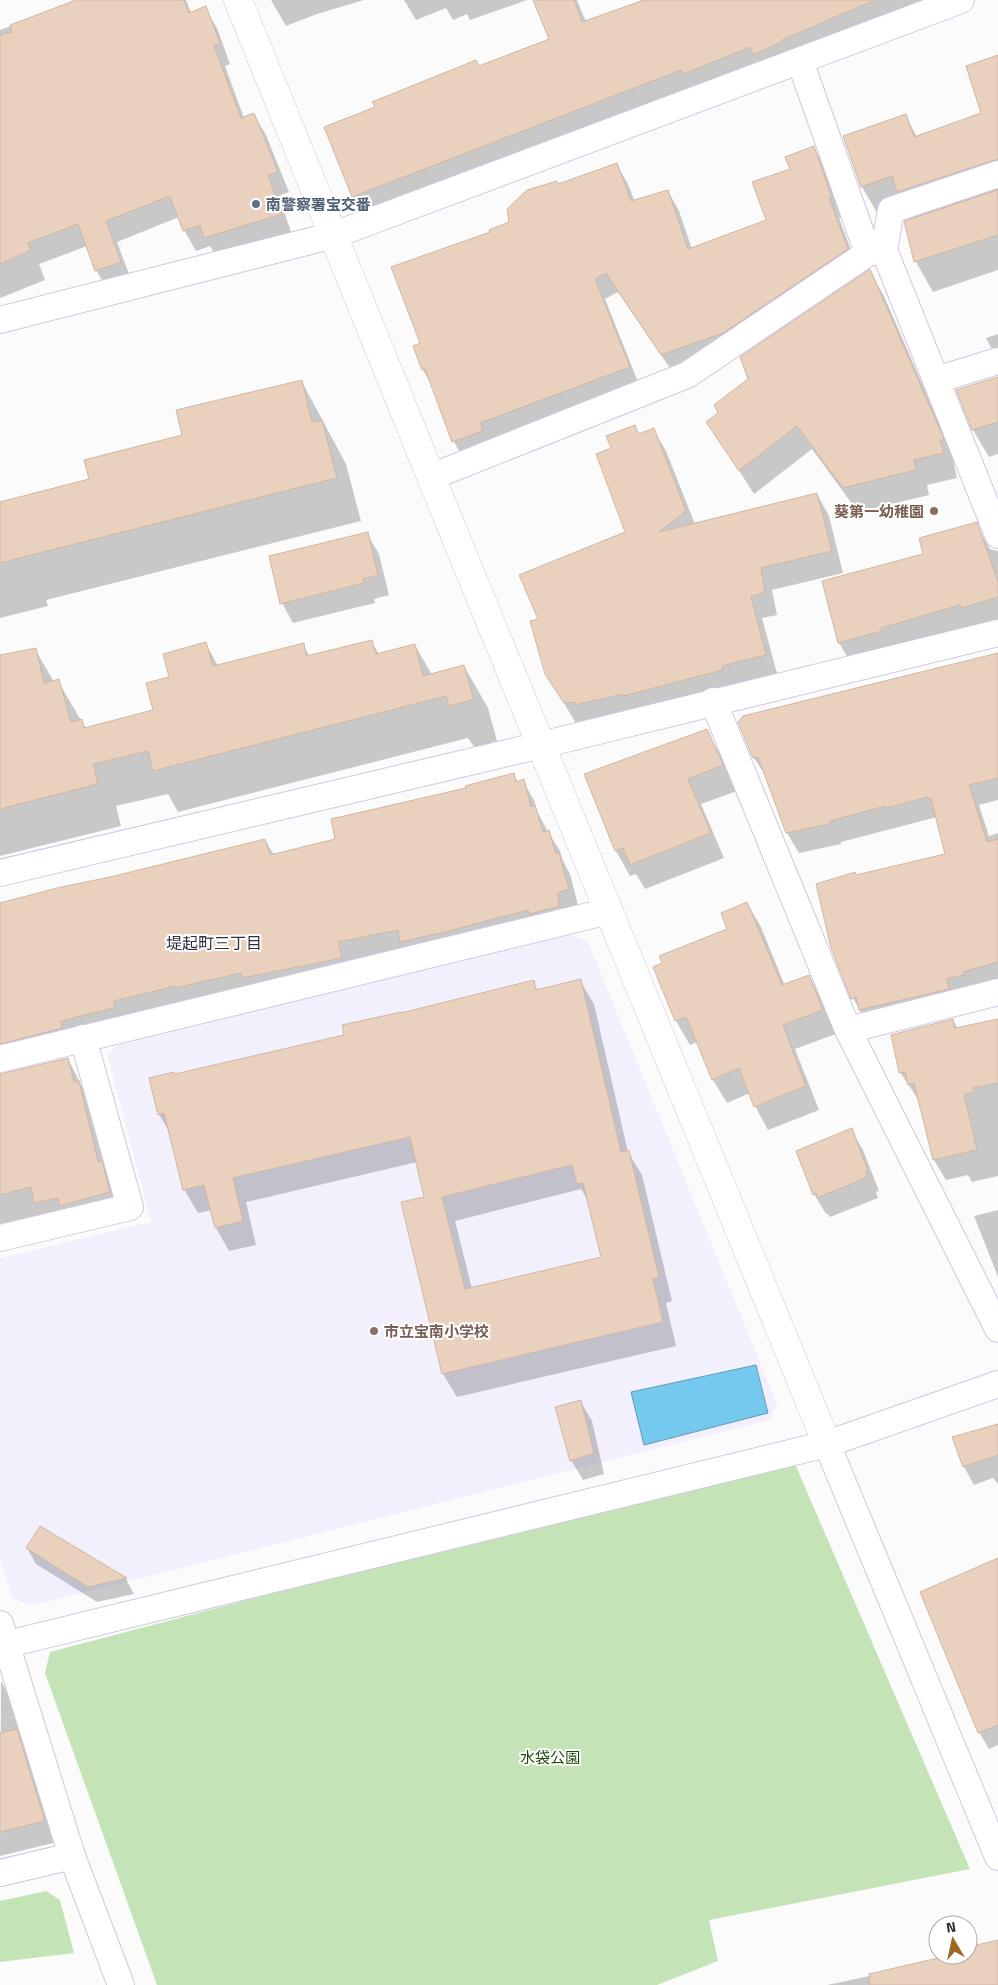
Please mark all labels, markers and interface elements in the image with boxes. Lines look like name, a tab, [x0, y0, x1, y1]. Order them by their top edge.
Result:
place label: 南警察署宝交番	[266, 193, 371, 216]
marker: 南警察署宝交番	[250, 198, 262, 210]
place label: 葵第一幼稚園	[834, 500, 924, 523]
marker: 葵第一幼稚園	[928, 505, 940, 517]
district label: 堤起町三丁目	[166, 931, 262, 955]
place label: 市立宝南小学校	[384, 1320, 489, 1343]
marker: 市立宝南小学校	[368, 1325, 380, 1337]
park label: 水袋公園	[520, 1746, 580, 1769]
north arrow	[928, 1915, 978, 1965]
text: N	[944, 1916, 957, 1938]

